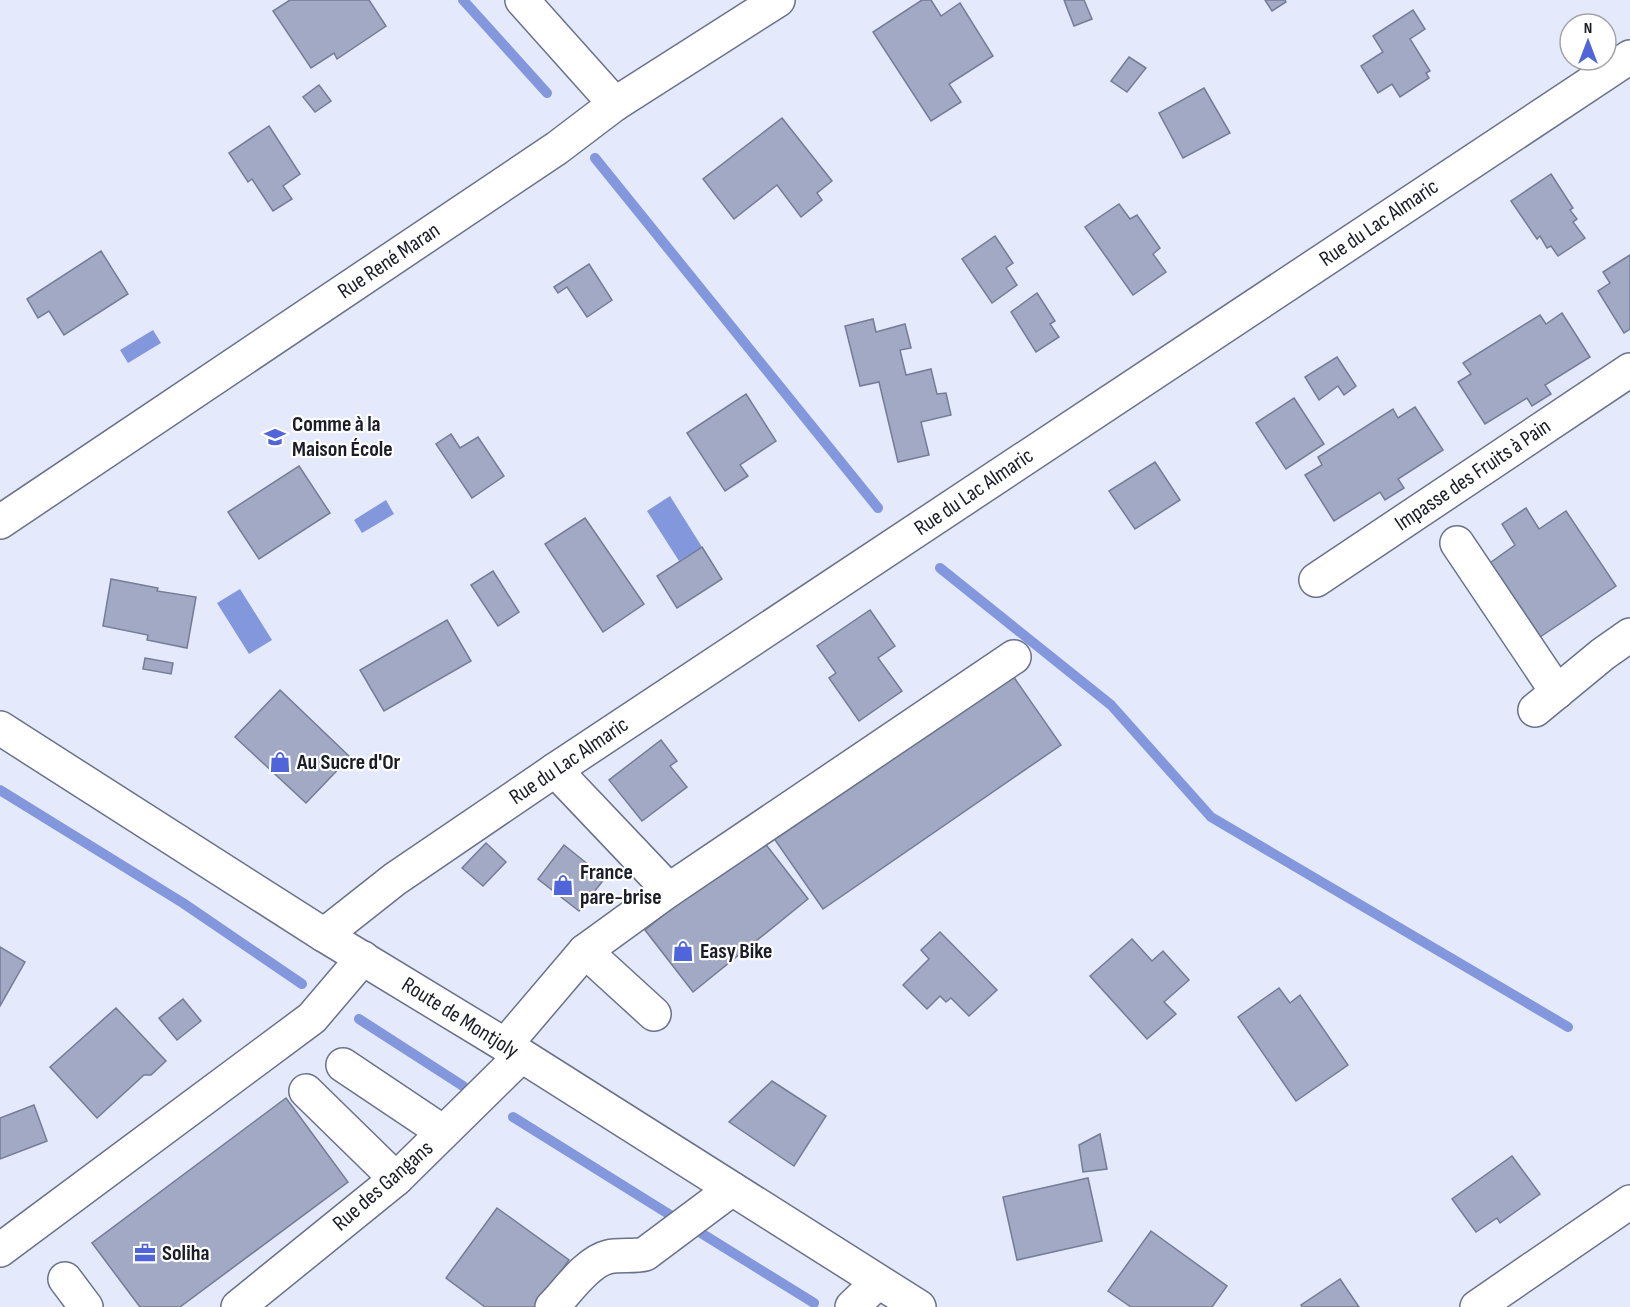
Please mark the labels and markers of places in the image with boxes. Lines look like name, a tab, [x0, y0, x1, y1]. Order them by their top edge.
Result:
place label: Comme à la Maison École	[292, 411, 393, 463]
school or university icon: Comme à la Maison École	[263, 425, 287, 449]
place label: Au Sucre d'Or	[296, 749, 401, 776]
shop icon: Au Sucre d'Or	[268, 750, 292, 774]
place label: France pare-brise	[580, 859, 662, 911]
shop icon: France pare-brise	[551, 873, 575, 897]
place label: Easy Bike	[700, 938, 772, 965]
shop icon: Easy Bike	[671, 939, 695, 963]
place label: Soliha	[162, 1240, 210, 1267]
office icon: Soliha	[133, 1241, 157, 1265]

